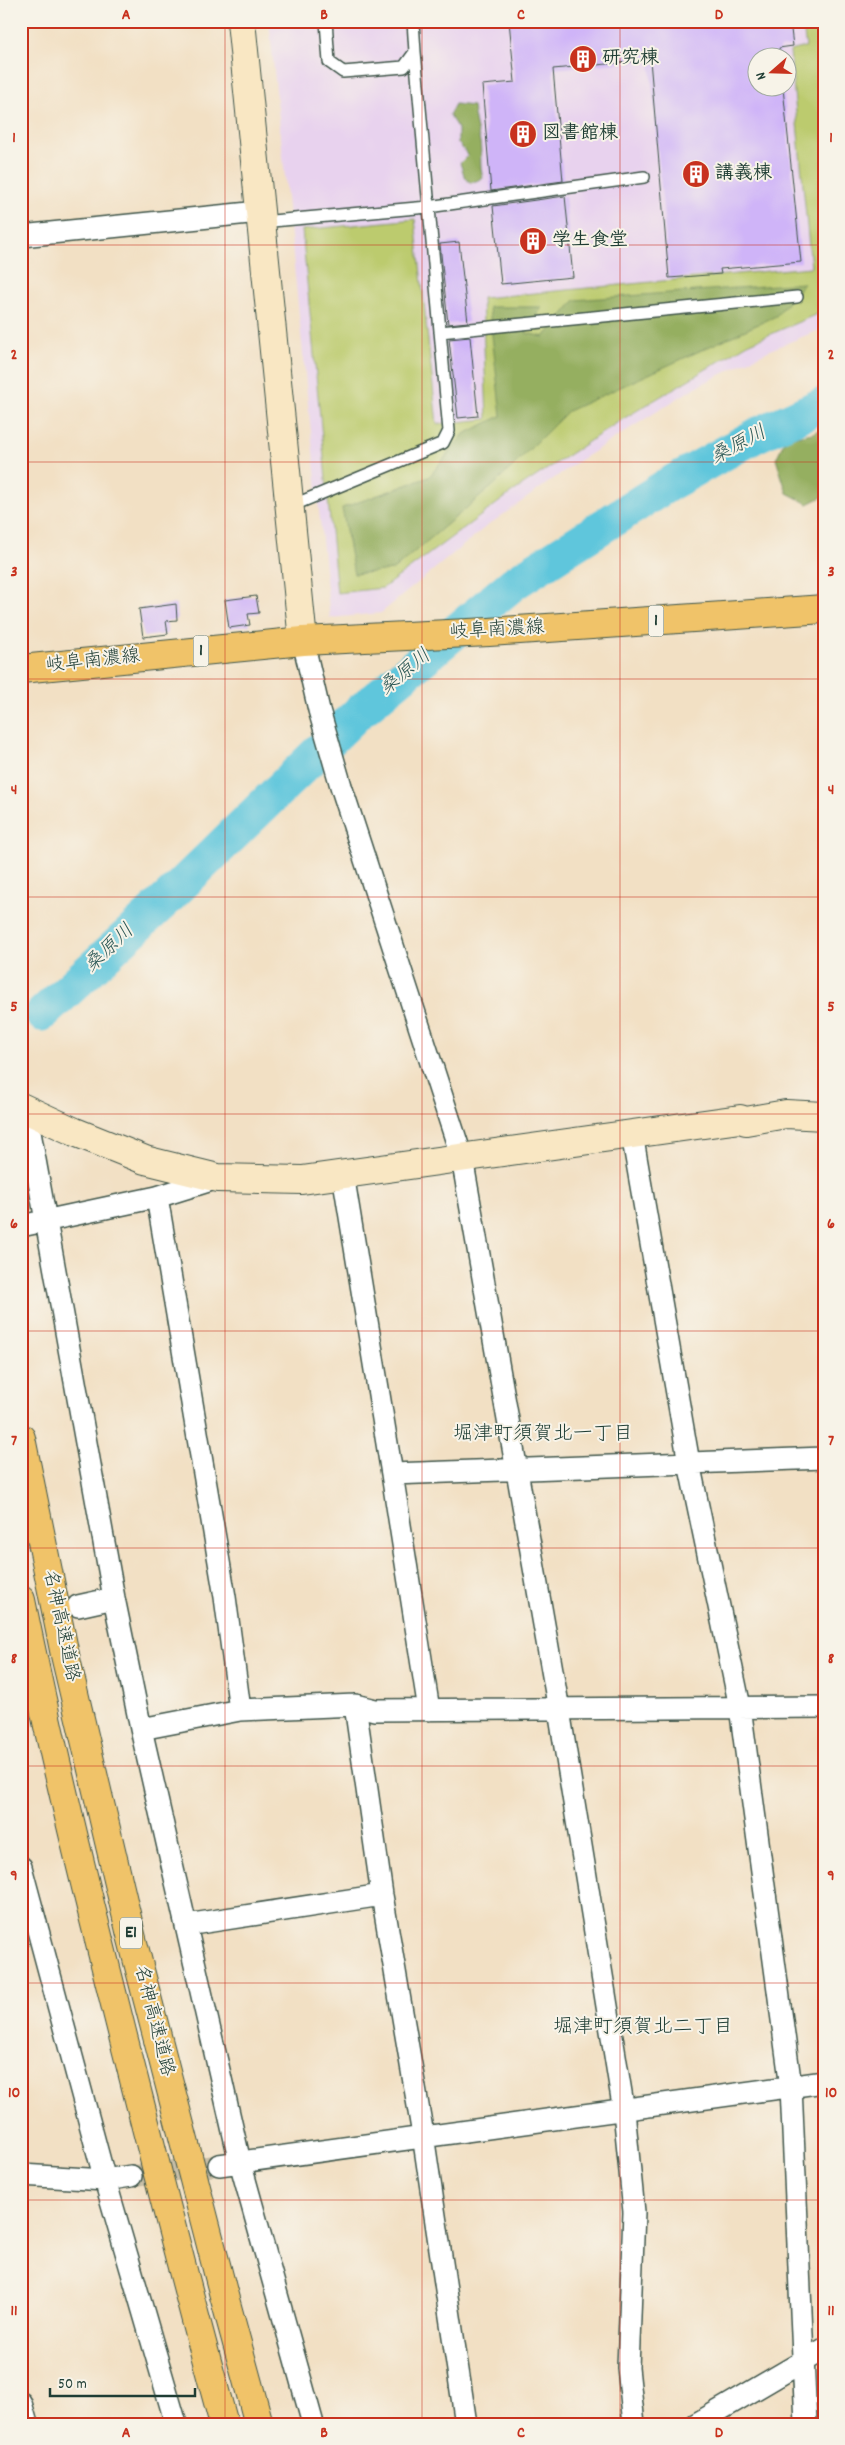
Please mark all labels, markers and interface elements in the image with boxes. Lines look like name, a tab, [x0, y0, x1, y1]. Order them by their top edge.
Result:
text: A	[122, 4, 131, 27]
text: B	[320, 4, 328, 27]
text: C	[517, 4, 525, 27]
text: D	[715, 4, 724, 27]
building icon: 研究棟	[568, 44, 598, 74]
place label: 研究棟	[602, 46, 659, 73]
north arrow	[748, 48, 798, 98]
text: N	[751, 69, 772, 82]
building icon: 図書館棟	[508, 119, 538, 149]
place label: 図書館棟	[542, 121, 618, 148]
text: 1	[12, 127, 16, 150]
text: 1	[829, 127, 833, 150]
building icon: 講義棟	[681, 159, 711, 189]
place label: 講義棟	[715, 161, 772, 188]
building icon: 学生食堂	[518, 226, 548, 256]
place label: 学生食堂	[552, 228, 628, 255]
text: 2	[11, 344, 18, 367]
text: 2	[828, 344, 835, 367]
water label: 桑原川	[706, 420, 772, 472]
text: 3	[10, 561, 18, 584]
text: 3	[827, 561, 835, 584]
road number: 1	[648, 606, 664, 636]
street label: 岐阜南濃線	[449, 615, 545, 647]
road number: 1	[194, 636, 208, 666]
water label: 桑原川	[374, 643, 438, 703]
street label: 岐阜南濃線	[44, 644, 142, 680]
text: 4	[11, 779, 17, 802]
text: 4	[828, 779, 834, 802]
water label: 桑原川	[79, 918, 141, 980]
text: 5	[10, 996, 18, 1019]
text: 5	[827, 996, 835, 1019]
text: 6	[10, 1213, 18, 1236]
text: 6	[827, 1213, 835, 1236]
district label: 堀津町須賀北一丁目	[453, 1421, 633, 1449]
text: 7	[11, 1430, 17, 1453]
text: 7	[828, 1430, 834, 1453]
street label: 名神高速道路	[35, 1567, 85, 1685]
text: 8	[11, 1648, 18, 1671]
text: 8	[828, 1648, 835, 1671]
text: 9	[10, 1865, 18, 1888]
text: 9	[827, 1865, 835, 1888]
road number: E1	[120, 1918, 142, 1949]
street label: 名神高速道路	[126, 1962, 180, 2080]
district label: 堀津町須賀北二丁目	[553, 2014, 733, 2042]
text: 10	[8, 2082, 20, 2105]
text: 10	[825, 2082, 837, 2105]
text: 11	[10, 2300, 18, 2323]
text: 11	[827, 2300, 835, 2323]
scale bar	[50, 2365, 195, 2397]
text: 50 m	[58, 2374, 87, 2396]
text: A	[122, 2422, 131, 2445]
text: B	[320, 2422, 328, 2445]
text: C	[517, 2422, 525, 2445]
text: D	[715, 2422, 724, 2445]

